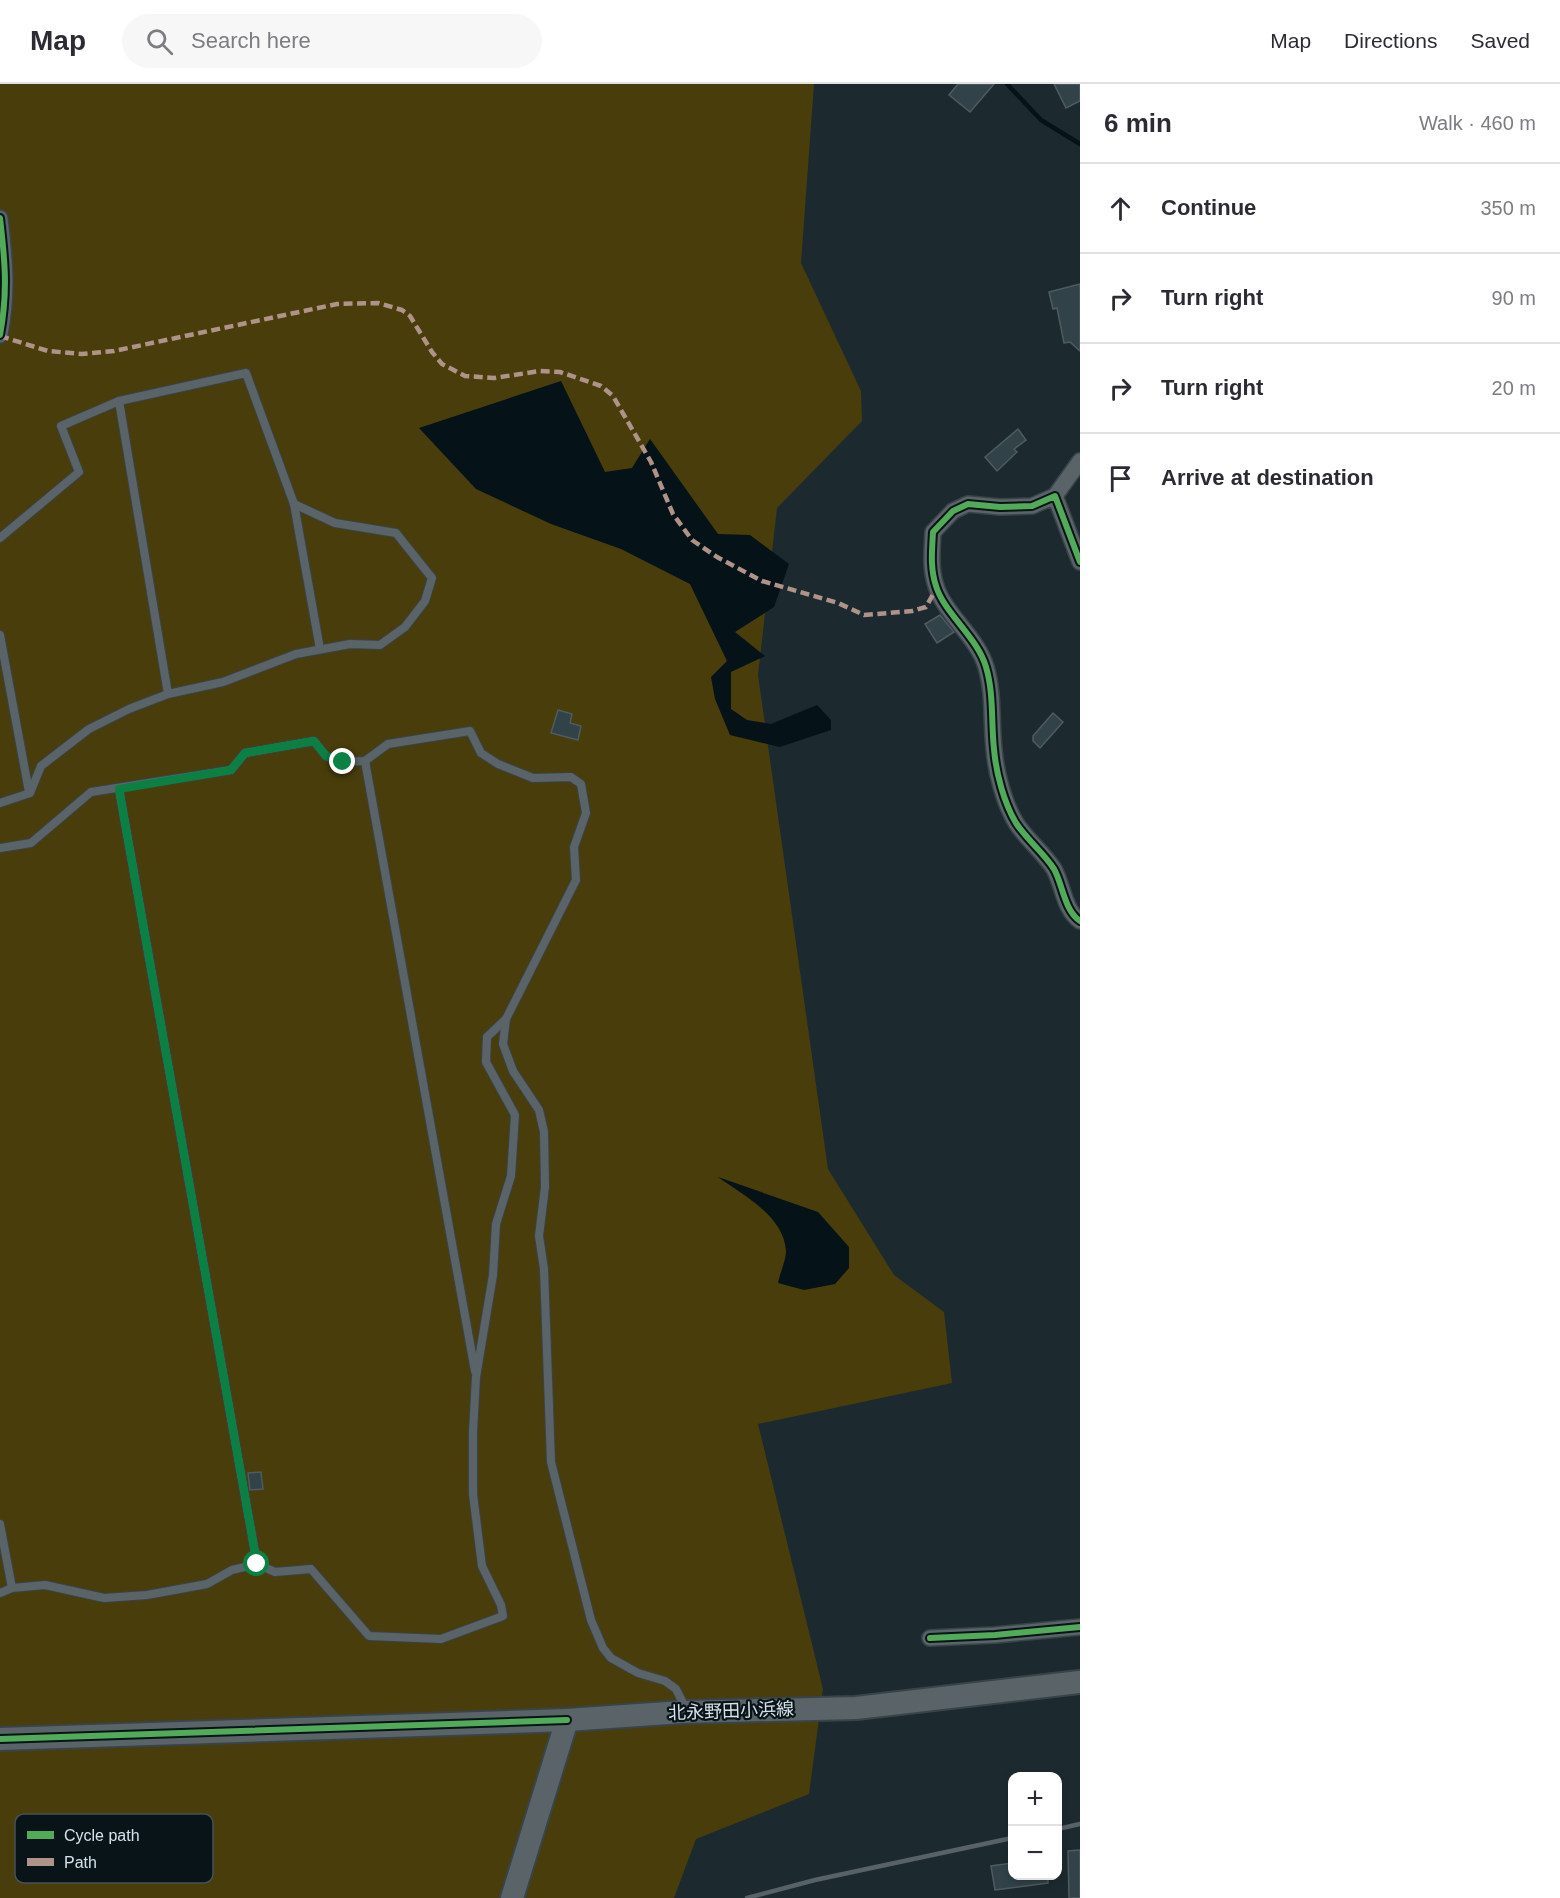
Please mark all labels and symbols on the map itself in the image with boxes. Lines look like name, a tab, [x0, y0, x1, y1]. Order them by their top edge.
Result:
route end	[329, 748, 355, 774]
route start	[243, 1550, 269, 1576]
street label: 北永野田小浜線	[668, 1699, 794, 1723]
legend	[15, 1814, 213, 1883]
text: Cycle path	[64, 1827, 140, 1844]
text: Path	[64, 1854, 97, 1871]

